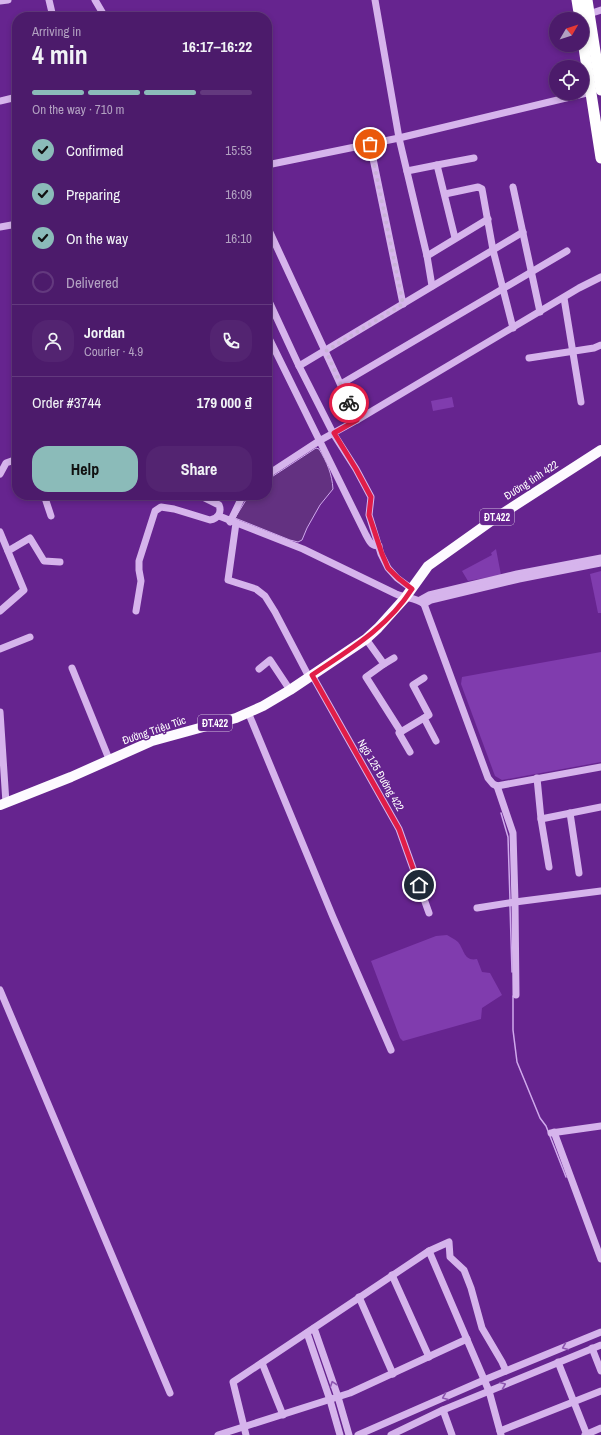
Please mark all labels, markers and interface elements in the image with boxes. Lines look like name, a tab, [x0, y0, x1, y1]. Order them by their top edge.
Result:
north arrow	[549, 12, 589, 52]
map controls	[549, 12, 589, 100]
text: Arriving in	[32, 23, 81, 40]
text: 16:17–16:22	[182, 36, 252, 57]
text: 4 min	[32, 37, 88, 72]
button: locate	[549, 60, 589, 100]
text: On the way · 710 m	[32, 101, 124, 118]
pin	[353, 127, 387, 161]
icon: bag	[359, 133, 381, 155]
icon: check	[32, 139, 54, 161]
text: Confirmed	[66, 140, 123, 161]
text: 15:53	[225, 142, 252, 159]
icon: check	[32, 183, 54, 205]
text: Preparing	[66, 184, 120, 205]
text: 16:09	[225, 186, 252, 203]
icon: check	[32, 227, 54, 249]
text: On the way	[66, 228, 128, 249]
text: 16:10	[225, 230, 252, 247]
text: Delivered	[66, 272, 119, 293]
button: person	[32, 320, 74, 362]
button: phone	[210, 320, 252, 362]
text: Jordan	[84, 322, 125, 343]
text: Courier · 4.9	[84, 343, 143, 360]
courier	[329, 383, 369, 423]
text: Order #3744	[32, 392, 101, 413]
text: 179 000 ₫	[197, 392, 252, 413]
icon: bike	[338, 392, 360, 414]
button: Help	[32, 446, 138, 492]
button: Share	[146, 446, 252, 492]
street label: Đường tỉnh 422	[501, 457, 561, 503]
road number: ĐT.422	[480, 509, 514, 525]
street label: Đường Triệu Túc	[120, 712, 188, 747]
road number: ĐT.422	[198, 715, 232, 731]
street label: Ngõ 125 Đường 422	[355, 737, 407, 813]
pin	[402, 868, 436, 902]
icon: home	[408, 874, 430, 896]
one-way arrow	[561, 1342, 568, 1350]
one-way arrow	[330, 1381, 338, 1388]
one-way arrow	[498, 1382, 506, 1390]
one-way arrow	[442, 1392, 449, 1400]

